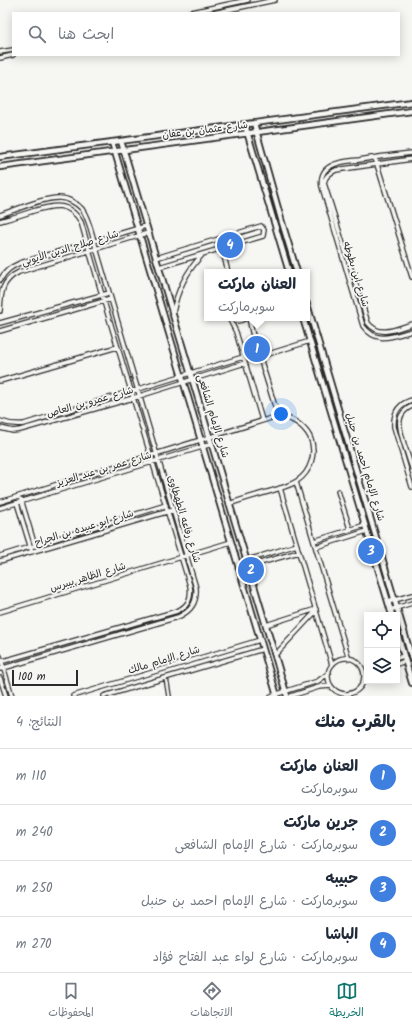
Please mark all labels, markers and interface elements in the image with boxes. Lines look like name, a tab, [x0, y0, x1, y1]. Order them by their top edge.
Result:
search box	[12, 12, 400, 56]
icon: search	[26, 23, 48, 45]
text: ابحث هنا	[58, 23, 114, 47]
street label: شارع عثمان بن عفان	[161, 117, 249, 143]
street label: شارع صلاح الدين الأيوبي	[19, 226, 121, 271]
pin: 4	[217, 230, 243, 260]
street label: شارع ابن بطوطه	[338, 239, 374, 309]
popup	[204, 269, 310, 321]
text: العنان ماركت	[218, 273, 296, 297]
text: سوبرماركت	[218, 297, 275, 318]
pin: 1	[244, 334, 270, 364]
street label: شارع الإمام الشافعى	[193, 372, 233, 460]
street label: شارع عمرو بن العاص	[45, 382, 136, 422]
your location	[271, 404, 291, 424]
street label: شارع الإمام احمد بن حنبل	[341, 411, 389, 523]
street label: شارع عمر بن عبد العزيز	[53, 447, 154, 491]
street label: شارع رفاعه الطهطاوى	[163, 473, 205, 565]
street label: شارع ابو عبيده بن الجراح	[33, 505, 136, 551]
pin: 3	[358, 536, 384, 566]
pin: 2	[238, 555, 264, 585]
street label: شارع الظاهر بيبرس	[48, 558, 128, 596]
map controls	[364, 612, 400, 684]
button: locate	[364, 612, 400, 648]
street label: شارع الإمام مالك	[126, 641, 202, 679]
button: layers	[364, 648, 400, 684]
scale bar	[12, 668, 78, 687]
text: 100 m	[18, 668, 46, 686]
text: بالقرب منك	[315, 709, 396, 736]
text: النتائج: 4	[16, 712, 62, 733]
text: العنان ماركت	[280, 755, 358, 779]
text: 110 m	[16, 766, 46, 787]
text: 1	[381, 766, 385, 787]
text: سوبرماركت	[301, 779, 358, 800]
text: جرين ماركت	[283, 811, 358, 835]
text: 240 m	[16, 822, 53, 843]
text: 2	[379, 822, 387, 843]
text: سوبرماركت · شارع الإمام الشافعى	[175, 835, 358, 856]
text: حبيبه	[326, 867, 358, 891]
text: 250 m	[16, 878, 53, 899]
text: 3	[379, 878, 387, 899]
text: سوبرماركت · شارع الإمام احمد بن حنبل	[141, 891, 358, 912]
text: الباشا	[325, 923, 358, 947]
text: 270 m	[16, 934, 52, 955]
text: 4	[379, 934, 387, 955]
text: سوبرماركت · شارع لواء عبد الفتاح فؤاد	[153, 947, 358, 968]
tab: المحفوظات	[48, 980, 94, 1022]
tab: الاتجاهات	[190, 980, 233, 1022]
tab: الخريطة	[329, 980, 364, 1022]

